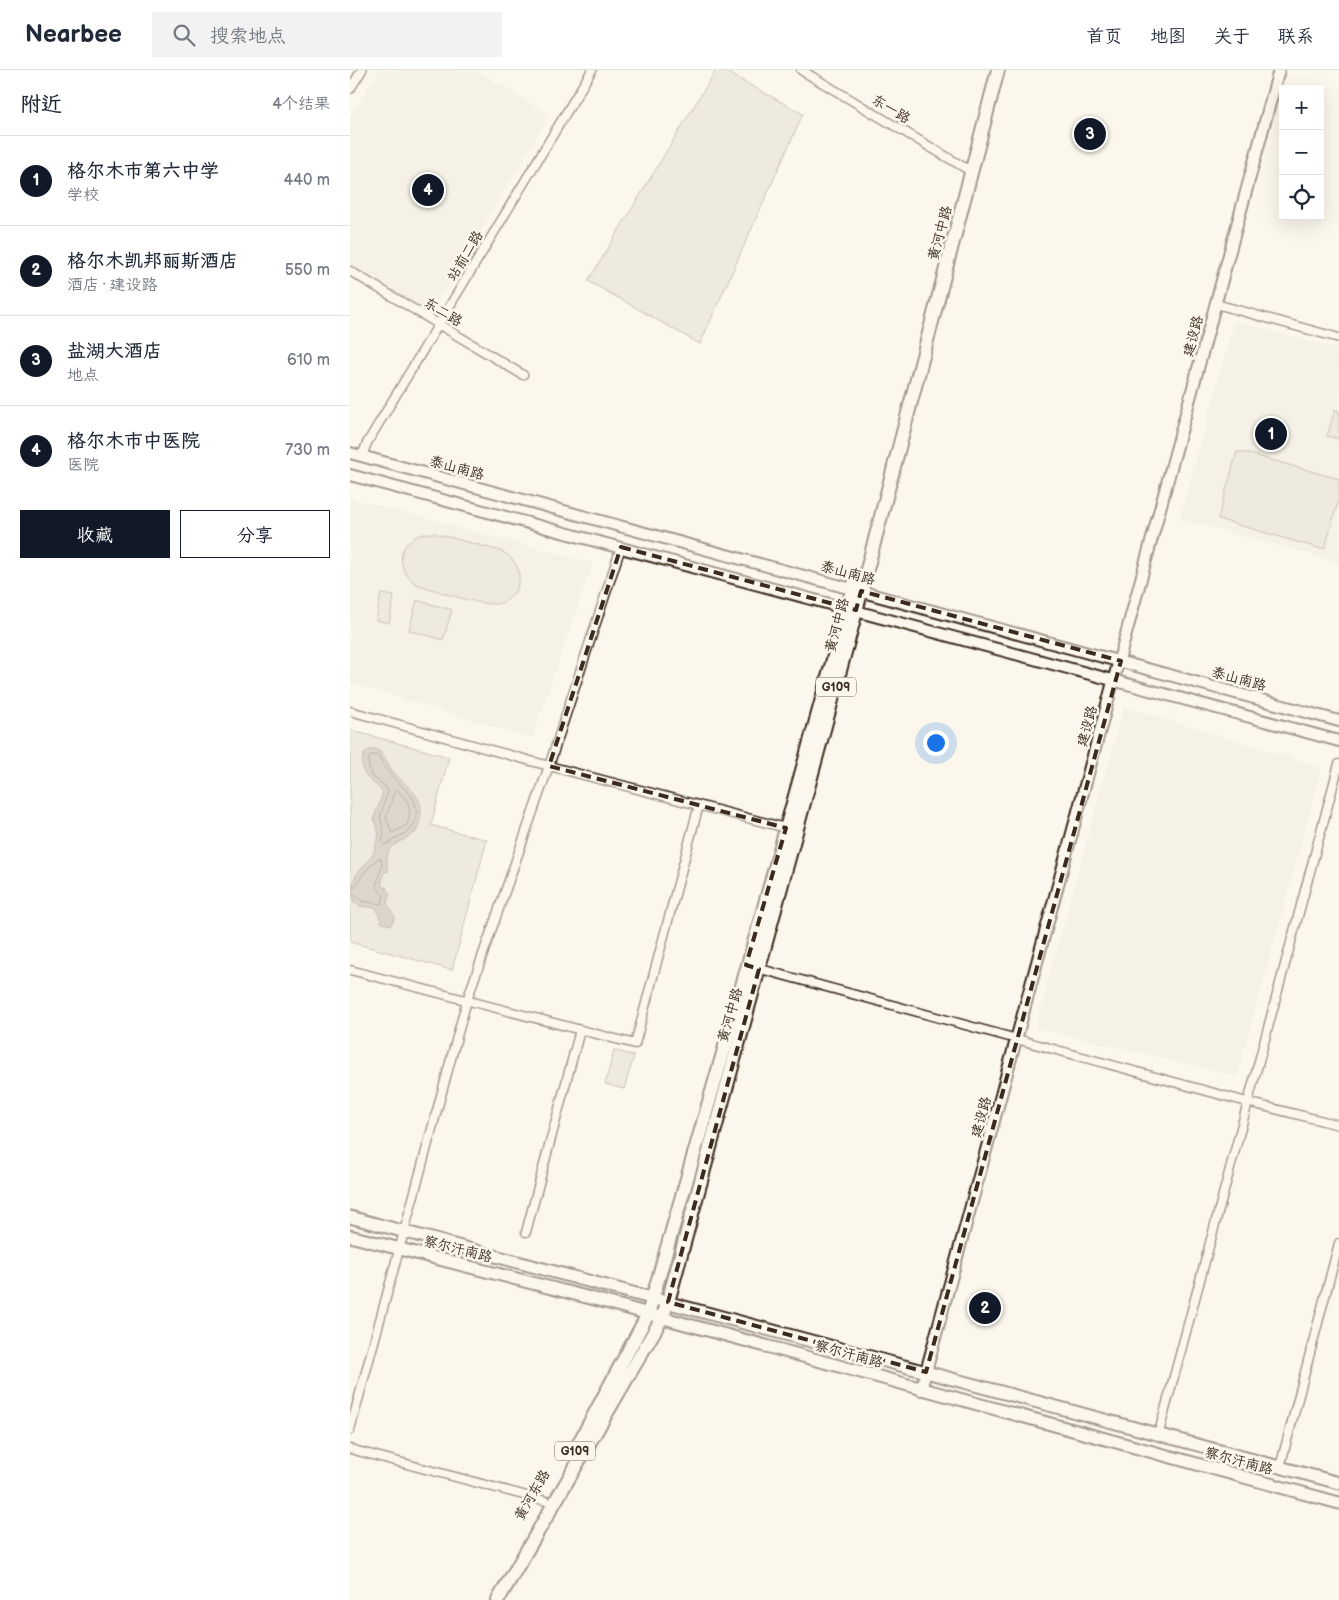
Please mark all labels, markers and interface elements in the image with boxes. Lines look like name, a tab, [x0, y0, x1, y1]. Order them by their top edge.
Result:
search box	[152, 12, 502, 57]
text: Nearbee	[25, 20, 122, 49]
icon: search	[170, 21, 198, 49]
text: 搜索地点	[210, 25, 286, 48]
text: 首页	[1086, 26, 1122, 47]
text: 地图	[1150, 26, 1186, 47]
text: 关于	[1214, 26, 1250, 47]
text: 联系	[1278, 26, 1314, 47]
map controls	[1279, 85, 1324, 220]
button: +	[1279, 85, 1324, 130]
street label: 东一路	[869, 91, 913, 127]
text: 附近	[20, 92, 62, 117]
text: 4个结果	[272, 95, 330, 114]
pin: 3	[1074, 115, 1106, 153]
button: −	[1279, 130, 1324, 175]
text: 格尔木市第六中学	[67, 160, 219, 183]
text: 1	[33, 171, 39, 190]
text: 440 m	[284, 171, 330, 190]
pin: 4	[412, 171, 444, 209]
button: locate	[1279, 175, 1324, 220]
text: 学校	[67, 186, 99, 205]
street label: 黄河中路	[925, 204, 955, 262]
street label: 站前二路	[443, 228, 487, 284]
text: 格尔木凯邦丽斯酒店	[67, 250, 238, 273]
text: 2	[31, 261, 41, 280]
text: 550 m	[285, 261, 330, 280]
text: 酒店 · 建设路	[67, 276, 157, 295]
street label: 东二路	[421, 294, 465, 330]
street label: 建设路	[1179, 314, 1207, 358]
text: 盐湖大酒店	[67, 340, 162, 363]
text: 3	[31, 351, 41, 370]
text: 610 m	[287, 351, 330, 370]
text: 地点	[67, 366, 99, 385]
pin: 1	[1255, 415, 1287, 453]
text: 格尔木市中医院	[67, 430, 200, 453]
text: 4	[31, 441, 41, 460]
text: 730 m	[285, 441, 330, 460]
street label: 泰山南路	[428, 453, 486, 483]
text: 医院	[67, 456, 99, 475]
button: 收藏	[20, 510, 170, 558]
button: 分享	[180, 510, 330, 558]
street label: 泰山南路	[819, 558, 877, 588]
street label: 黄河中路	[822, 596, 852, 654]
street label: 泰山南路	[1210, 664, 1268, 694]
road number: G109	[816, 678, 856, 696]
street label: 建设路	[1073, 704, 1101, 748]
your location	[923, 730, 949, 756]
street label: 黄河中路	[714, 986, 746, 1044]
street label: 建设路	[967, 1095, 995, 1139]
street label: 察尔汗南路	[422, 1232, 494, 1266]
pin: 2	[969, 1289, 1001, 1327]
street label: 察尔汗南路	[813, 1337, 885, 1371]
road number: G109	[555, 1442, 595, 1460]
street label: 察尔汗南路	[1203, 1444, 1275, 1478]
street label: 黄河东路	[511, 1467, 553, 1523]

